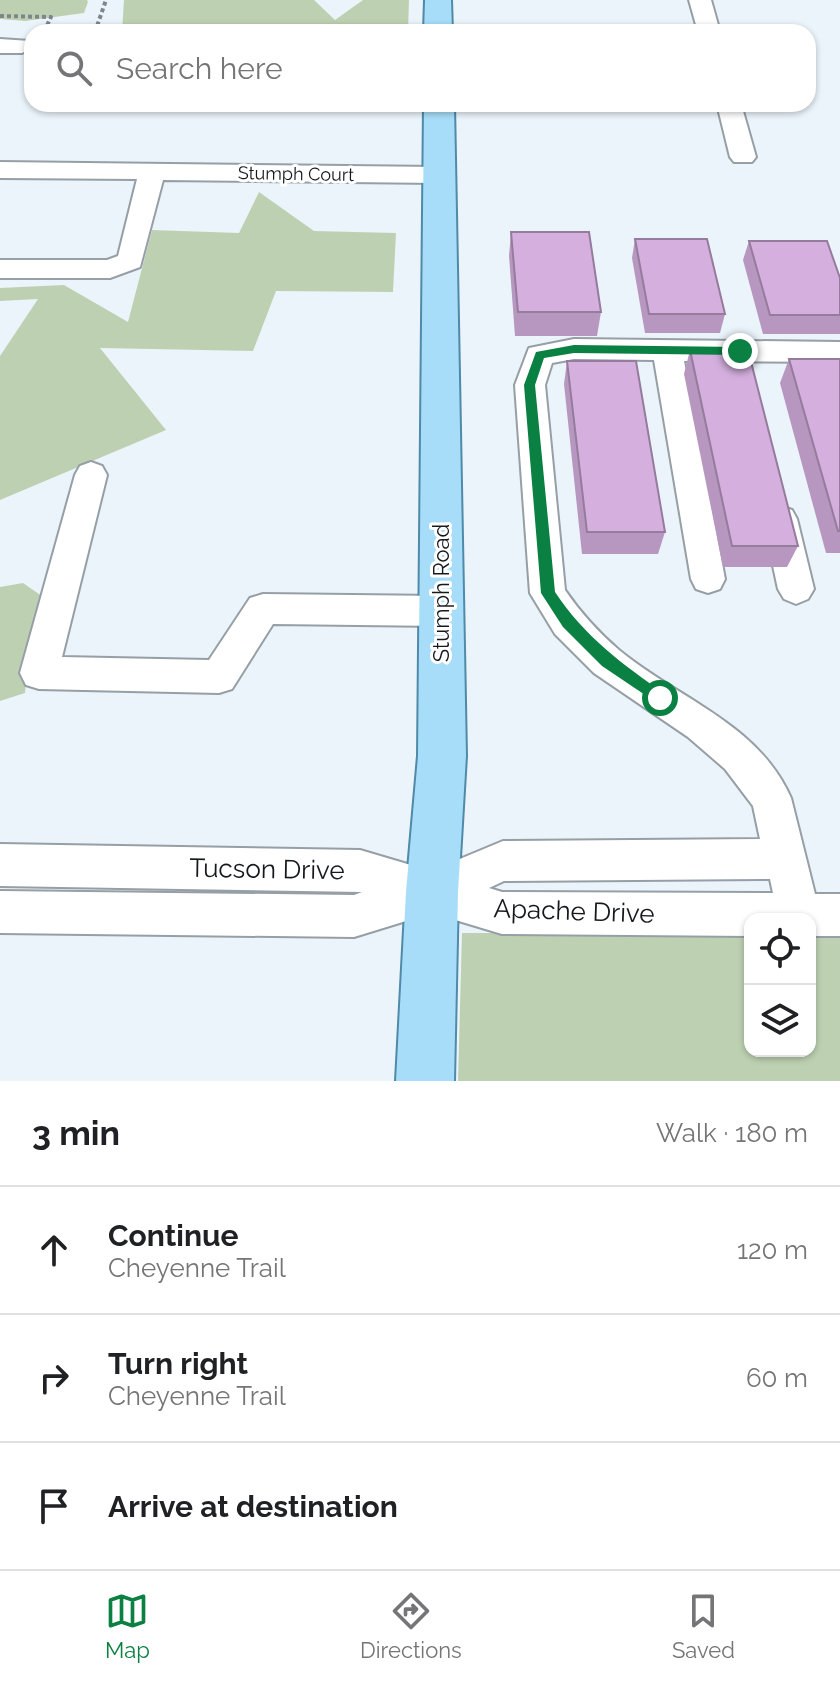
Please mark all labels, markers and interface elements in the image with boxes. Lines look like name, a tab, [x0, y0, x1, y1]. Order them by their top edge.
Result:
search box	[24, 24, 816, 112]
icon: search	[52, 46, 96, 90]
text: Search here	[116, 51, 283, 86]
street label: Stumph Court	[238, 162, 354, 185]
route end	[722, 333, 758, 369]
street label: Stumph Road	[428, 524, 454, 662]
route start	[642, 680, 678, 716]
street label: Tucson Drive	[189, 853, 345, 885]
street label: Apache Drive	[493, 893, 655, 929]
map controls	[744, 913, 816, 1057]
button: locate	[744, 913, 816, 985]
button: layers	[744, 985, 816, 1057]
text: 3 min	[32, 1113, 120, 1153]
text: Walk · 180 m	[656, 1118, 808, 1148]
text: Continue	[108, 1218, 239, 1253]
icon: ahead	[32, 1228, 76, 1272]
text: 120 m	[737, 1235, 808, 1265]
text: Cheyenne Trail	[108, 1253, 286, 1283]
text: Turn right	[108, 1346, 248, 1381]
icon: right	[32, 1356, 76, 1400]
text: 60 m	[746, 1363, 808, 1393]
text: Cheyenne Trail	[108, 1381, 286, 1411]
icon: arrive	[32, 1484, 76, 1528]
text: Arrive at destination	[108, 1489, 398, 1524]
tab: Map	[105, 1589, 150, 1663]
tab: Directions	[360, 1589, 462, 1663]
tab: Saved	[672, 1589, 735, 1663]

